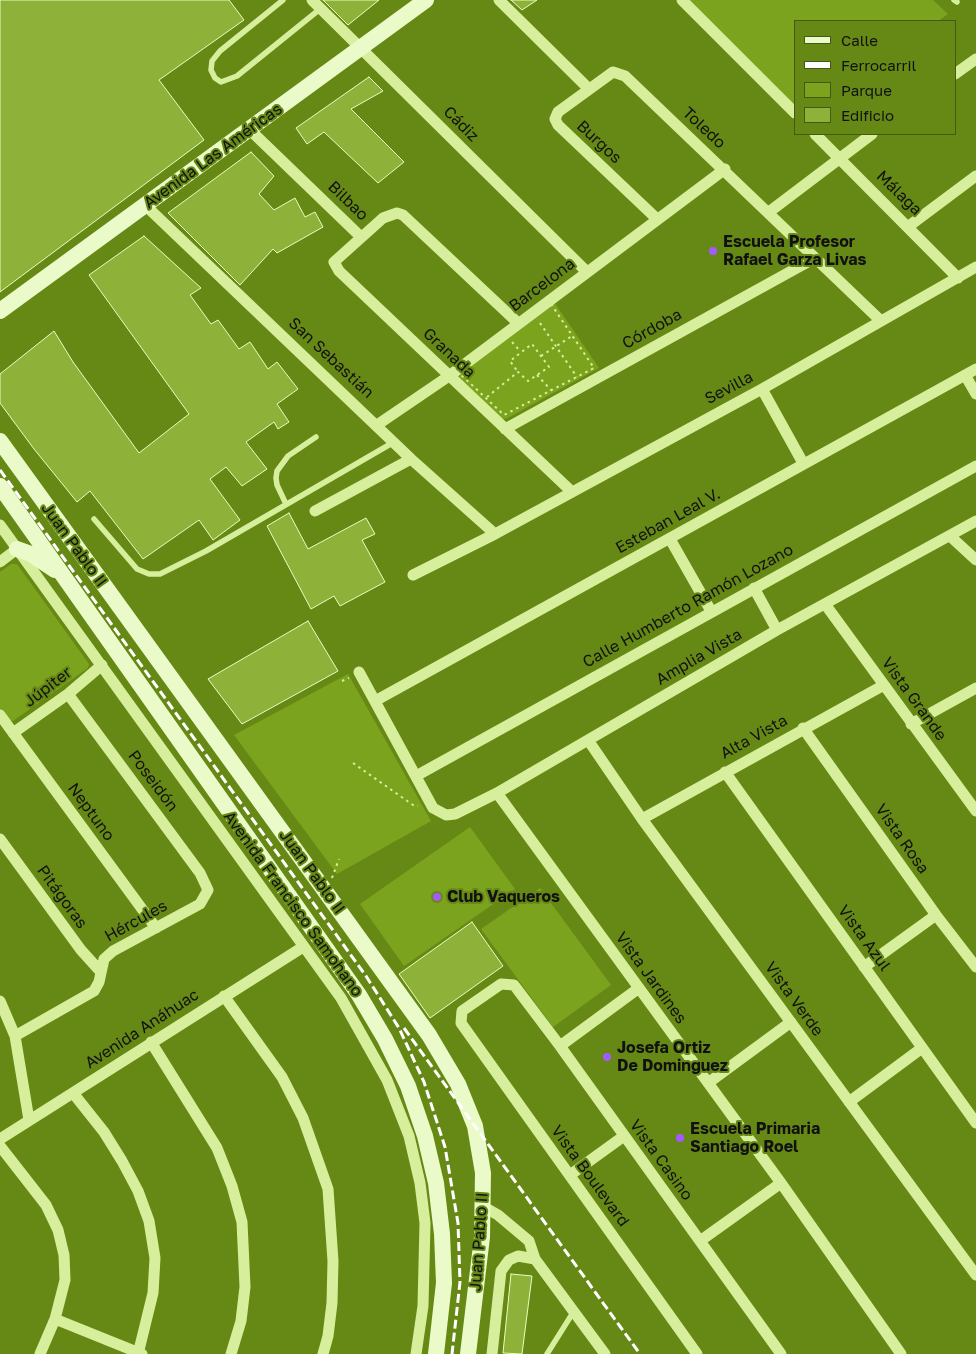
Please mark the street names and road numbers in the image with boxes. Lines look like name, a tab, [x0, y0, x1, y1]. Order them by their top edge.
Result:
street label: Avenida Las Américas	[140, 99, 286, 213]
street label: Cádiz	[439, 102, 483, 146]
street label: Toledo	[679, 103, 729, 153]
street label: Burgos	[573, 116, 625, 168]
street label: Málaga	[872, 167, 926, 219]
street label: Bilbao	[324, 177, 372, 225]
street label: Barcelona	[505, 254, 579, 316]
street label: Córdoba	[619, 305, 685, 353]
street label: San Sebastián	[284, 314, 378, 402]
street label: Granada	[419, 324, 479, 382]
street label: Sevilla	[702, 367, 756, 409]
street label: Esteban Leal V.	[612, 484, 724, 558]
street label: Juan Pablo II	[37, 499, 111, 591]
street label: Calle Humberto Ramón Lozano	[579, 540, 797, 672]
street label: Amplia Vista	[653, 625, 745, 689]
street label: Vista Grande	[877, 654, 951, 744]
street label: Júpiter	[20, 663, 76, 711]
street label: Alta Vista	[717, 711, 791, 763]
street label: Poseidón	[124, 747, 182, 815]
street label: Neptuno	[64, 779, 118, 845]
street label: Vista Rosa	[871, 800, 933, 878]
street label: Avenida Francisco Samohano	[219, 808, 367, 1000]
street label: Juan Pablo II	[275, 826, 349, 918]
street label: Pitágoras	[33, 862, 91, 932]
street label: Hércules	[101, 896, 171, 946]
street label: Vista Azul	[834, 901, 894, 975]
street label: Vista Jardines	[611, 928, 691, 1028]
street label: Vista Verde	[761, 958, 827, 1040]
street label: Avenida Anáhuac	[82, 985, 202, 1073]
street label: Vista Casino	[625, 1116, 697, 1204]
street label: Vista Boulevard	[547, 1122, 633, 1230]
street label: Juan Pablo II	[466, 1192, 492, 1292]

